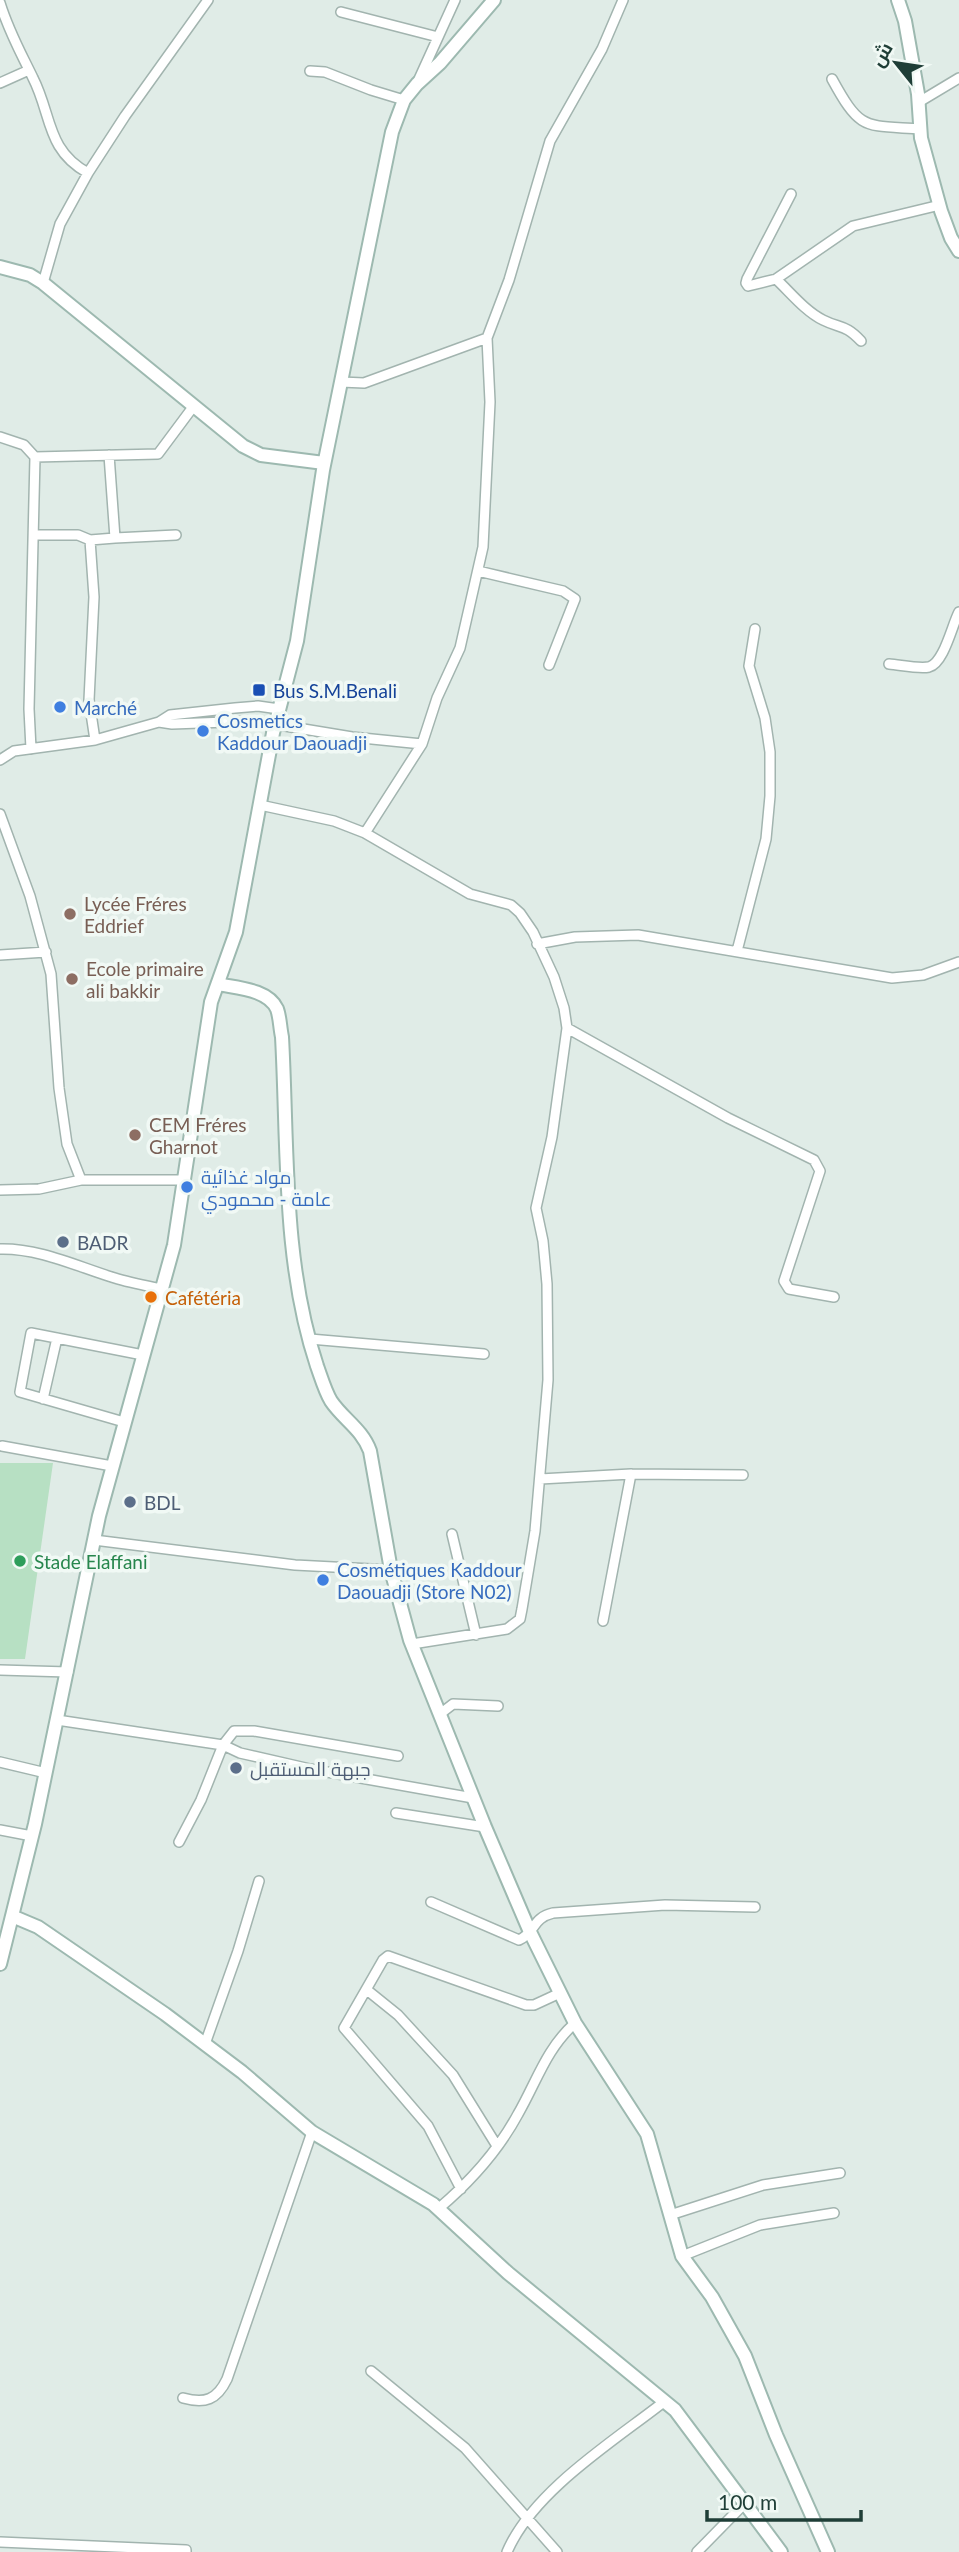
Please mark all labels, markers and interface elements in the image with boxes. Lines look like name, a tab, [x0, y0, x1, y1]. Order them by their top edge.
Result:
north arrow	[861, 28, 931, 98]
text: ش	[865, 38, 898, 71]
place label: Bus S.M.Benali	[273, 679, 397, 702]
marker: Bus S.M.Benali	[251, 682, 267, 698]
place label: Marché	[74, 696, 137, 719]
marker: Marché	[52, 699, 68, 715]
place label: Cosmetics Kaddour Daouadji	[217, 709, 367, 754]
marker: Cosmetics Kaddour Daouadji	[195, 723, 211, 739]
place label: Lycée Fréres Eddrief	[84, 892, 187, 937]
marker: Lycée Fréres Eddrief	[62, 906, 78, 922]
place label: Ecole primaire ali bakkir	[86, 957, 204, 1002]
marker: Ecole primaire ali bakkir	[64, 971, 80, 987]
place label: CEM Fréres Gharnot	[149, 1113, 246, 1158]
marker: CEM Fréres Gharnot	[127, 1127, 143, 1143]
place label: مواد غذائية عامة - محمودي	[201, 1165, 331, 1214]
marker: مواد غذائية عامة - محمودي	[179, 1179, 195, 1195]
place label: BADR	[77, 1231, 128, 1254]
marker: BADR	[55, 1234, 71, 1250]
place label: Cafétéria	[165, 1286, 241, 1309]
marker: Cafétéria	[143, 1289, 159, 1305]
place label: BDL	[144, 1491, 181, 1514]
marker: BDL	[122, 1494, 138, 1510]
place label: Stade Elaffani	[34, 1550, 148, 1573]
marker: Stade Elaffani	[12, 1553, 28, 1569]
place label: Cosmétiques Kaddour Daouadji (Store N02)	[337, 1558, 522, 1603]
marker: Cosmétiques Kaddour Daouadji (Store N02)	[315, 1572, 331, 1588]
place label: جبهة المستقبل	[250, 1757, 371, 1781]
marker: جبهة المستقبل	[228, 1760, 244, 1776]
scale bar	[707, 2478, 861, 2522]
text: 100 m	[718, 2489, 777, 2514]

